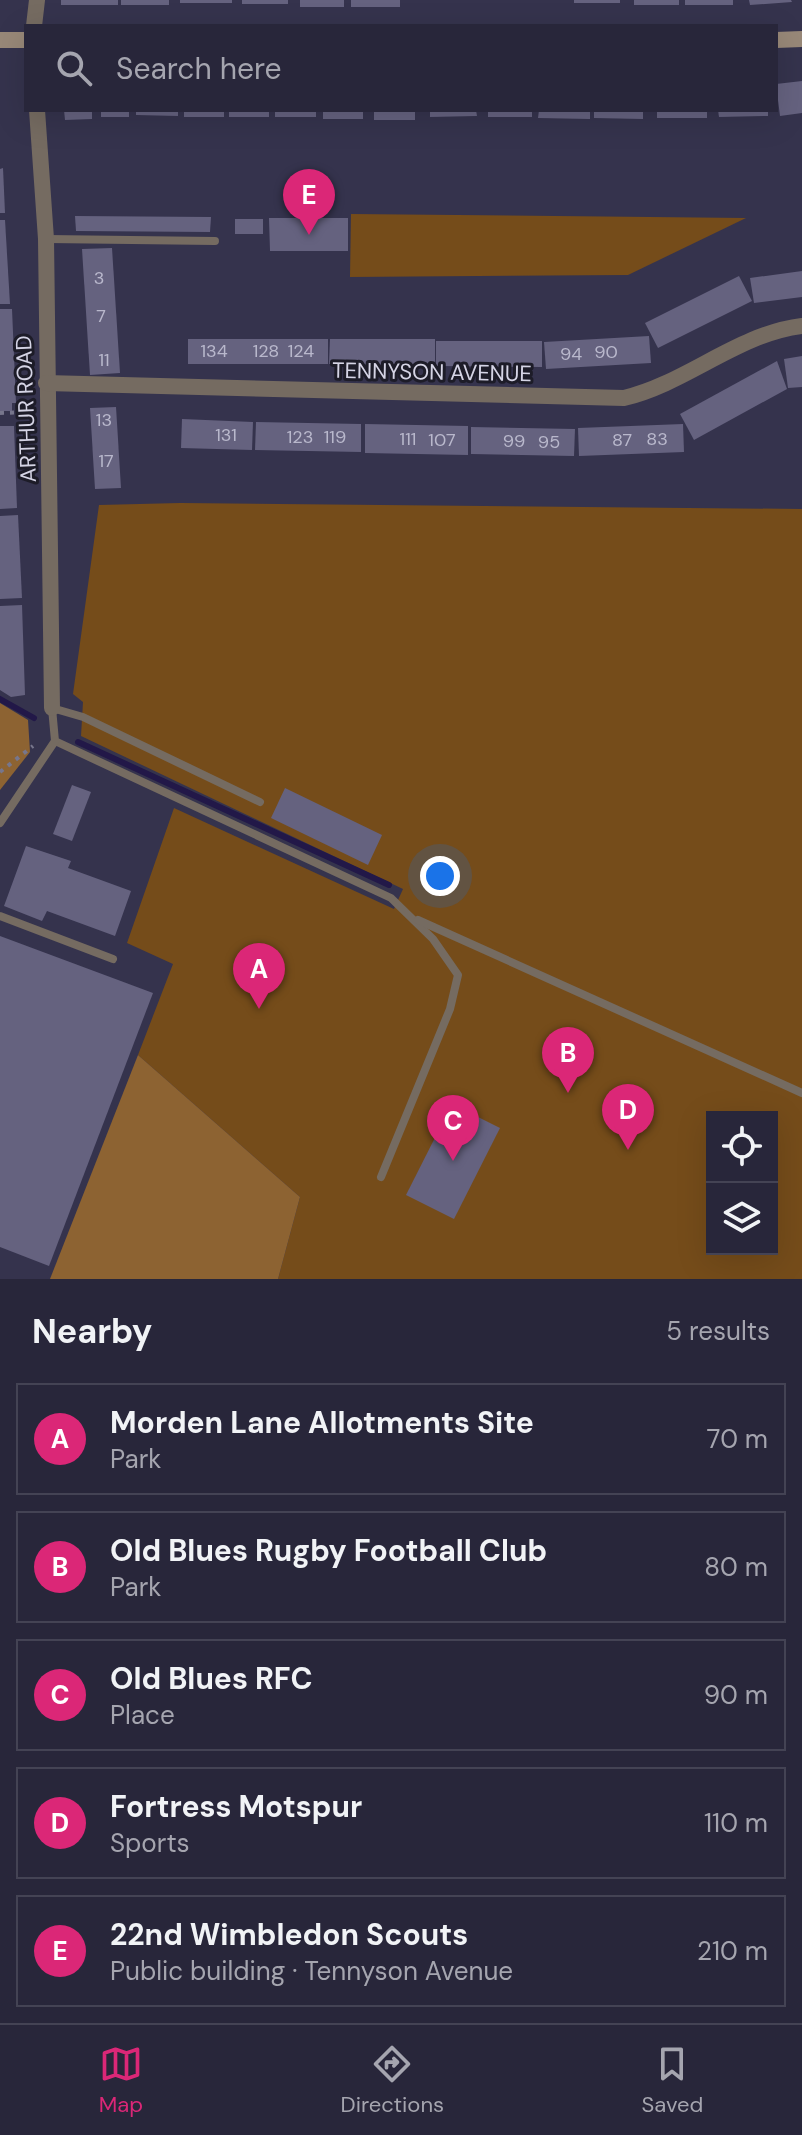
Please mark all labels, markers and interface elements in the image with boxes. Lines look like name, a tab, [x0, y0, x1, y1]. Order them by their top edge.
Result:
search box	[24, 24, 778, 112]
icon: search	[52, 46, 96, 90]
text: Search here	[116, 49, 282, 88]
pin: E	[283, 169, 335, 235]
house number: 3	[94, 266, 104, 290]
house number: 7	[96, 304, 106, 328]
street label: ARTHUR ROAD	[9, 335, 43, 483]
house number: 134	[200, 339, 228, 363]
house number: 128	[253, 339, 279, 363]
house number: 124	[288, 339, 314, 363]
house number: 90	[594, 340, 618, 364]
house number: 94	[560, 342, 582, 366]
house number: 11	[98, 348, 110, 372]
street label: TENNYSON AVENUE	[332, 356, 532, 388]
house number: 13	[96, 408, 112, 432]
house number: 131	[215, 423, 237, 447]
house number: 123	[287, 425, 313, 449]
house number: 119	[324, 425, 346, 449]
house number: 111	[400, 427, 416, 451]
house number: 83	[646, 427, 668, 451]
house number: 107	[428, 428, 456, 452]
house number: 87	[612, 428, 632, 452]
house number: 99	[503, 429, 525, 453]
house number: 95	[538, 430, 560, 454]
house number: 17	[98, 449, 114, 473]
your location	[420, 856, 460, 896]
pin: A	[233, 943, 285, 1009]
pin: B	[542, 1027, 594, 1093]
pin: D	[602, 1084, 654, 1150]
pin: C	[427, 1095, 479, 1161]
map controls	[706, 1111, 778, 1255]
button: locate	[706, 1111, 778, 1183]
button: layers	[706, 1183, 778, 1255]
text: Nearby	[32, 1309, 152, 1354]
text: 5 results	[666, 1314, 770, 1348]
text: Morden Lane Allotments Site	[110, 1403, 534, 1442]
text: A	[51, 1422, 69, 1456]
text: 70 m	[707, 1422, 768, 1456]
text: Park	[110, 1442, 161, 1476]
text: Old Blues Rugby Football Club	[110, 1531, 547, 1570]
text: B	[52, 1550, 68, 1584]
text: 80 m	[704, 1550, 768, 1584]
text: Park	[110, 1570, 161, 1604]
text: Old Blues RFC	[110, 1659, 313, 1698]
text: C	[50, 1678, 70, 1712]
text: 90 m	[704, 1678, 768, 1712]
text: Place	[110, 1698, 175, 1732]
text: Fortress Motspur	[110, 1787, 362, 1826]
text: D	[51, 1806, 69, 1840]
text: 110 m	[704, 1806, 768, 1840]
text: Sports	[110, 1826, 190, 1860]
text: 22nd Wimbledon Scouts	[110, 1915, 468, 1954]
text: E	[52, 1934, 68, 1968]
text: 210 m	[697, 1934, 768, 1968]
text: Public building · Tennyson Avenue	[110, 1954, 513, 1988]
tab: Map	[99, 2042, 143, 2119]
tab: Directions	[341, 2042, 444, 2119]
tab: Saved	[642, 2042, 703, 2119]

